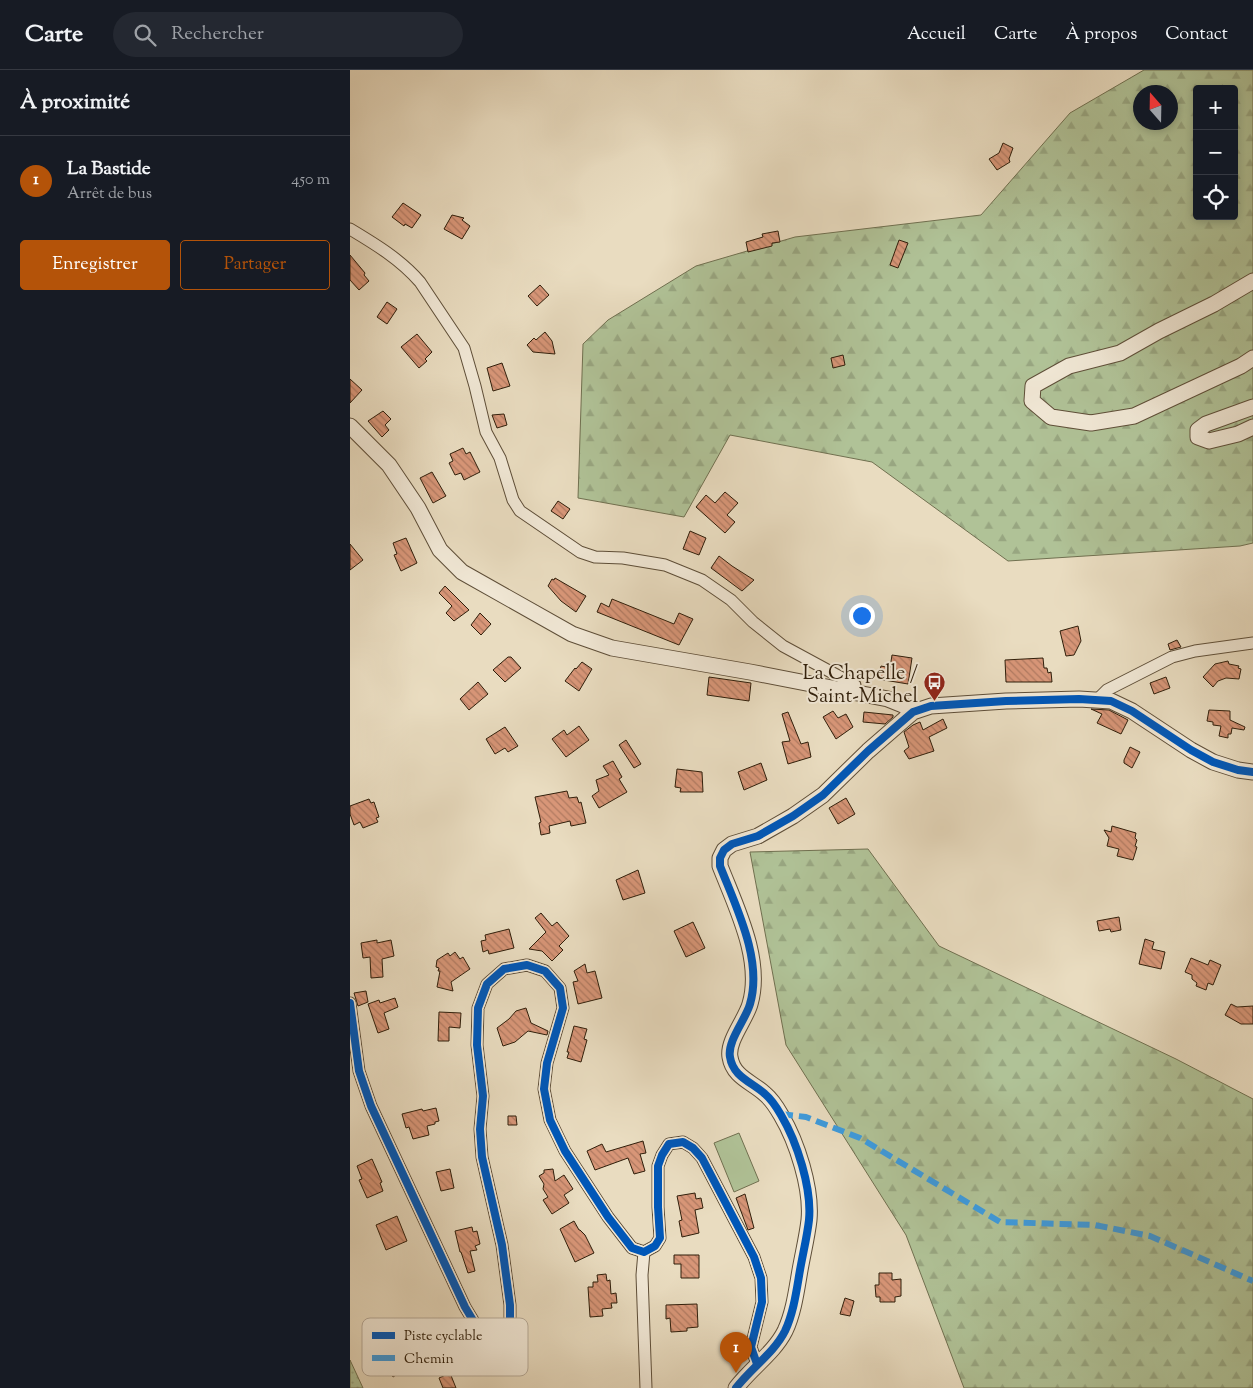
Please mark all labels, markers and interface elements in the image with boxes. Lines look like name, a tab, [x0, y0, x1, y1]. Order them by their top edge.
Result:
search box	[113, 12, 463, 57]
text: Carte	[25, 18, 83, 52]
icon: search	[131, 21, 159, 49]
text: Rechercher	[171, 21, 264, 48]
text: Accueil	[907, 22, 966, 48]
text: Carte	[994, 22, 1038, 48]
text: À propos	[1066, 22, 1137, 48]
text: Contact	[1165, 22, 1228, 48]
north arrow	[1133, 85, 1178, 130]
map controls	[1193, 85, 1238, 220]
button: +	[1193, 85, 1238, 130]
text: À proximité	[20, 88, 130, 118]
button: −	[1193, 130, 1238, 175]
text: La Bastide	[67, 156, 151, 183]
text: 1	[33, 169, 39, 192]
text: 450 m	[291, 169, 330, 192]
button: locate	[1193, 175, 1238, 220]
text: Arrêt de bus	[67, 183, 152, 206]
button: Enregistrer	[20, 240, 170, 290]
button: Partager	[180, 240, 330, 290]
your location	[849, 603, 875, 629]
place label: La Chapelle / Saint-Michel	[802, 660, 918, 712]
bus stop icon: La Chapelle / Saint-Michel	[922, 671, 946, 702]
legend	[362, 1318, 528, 1376]
text: Piste cyclable	[404, 1327, 482, 1347]
pin: 1	[720, 1332, 752, 1373]
text: Chemin	[404, 1350, 454, 1370]

